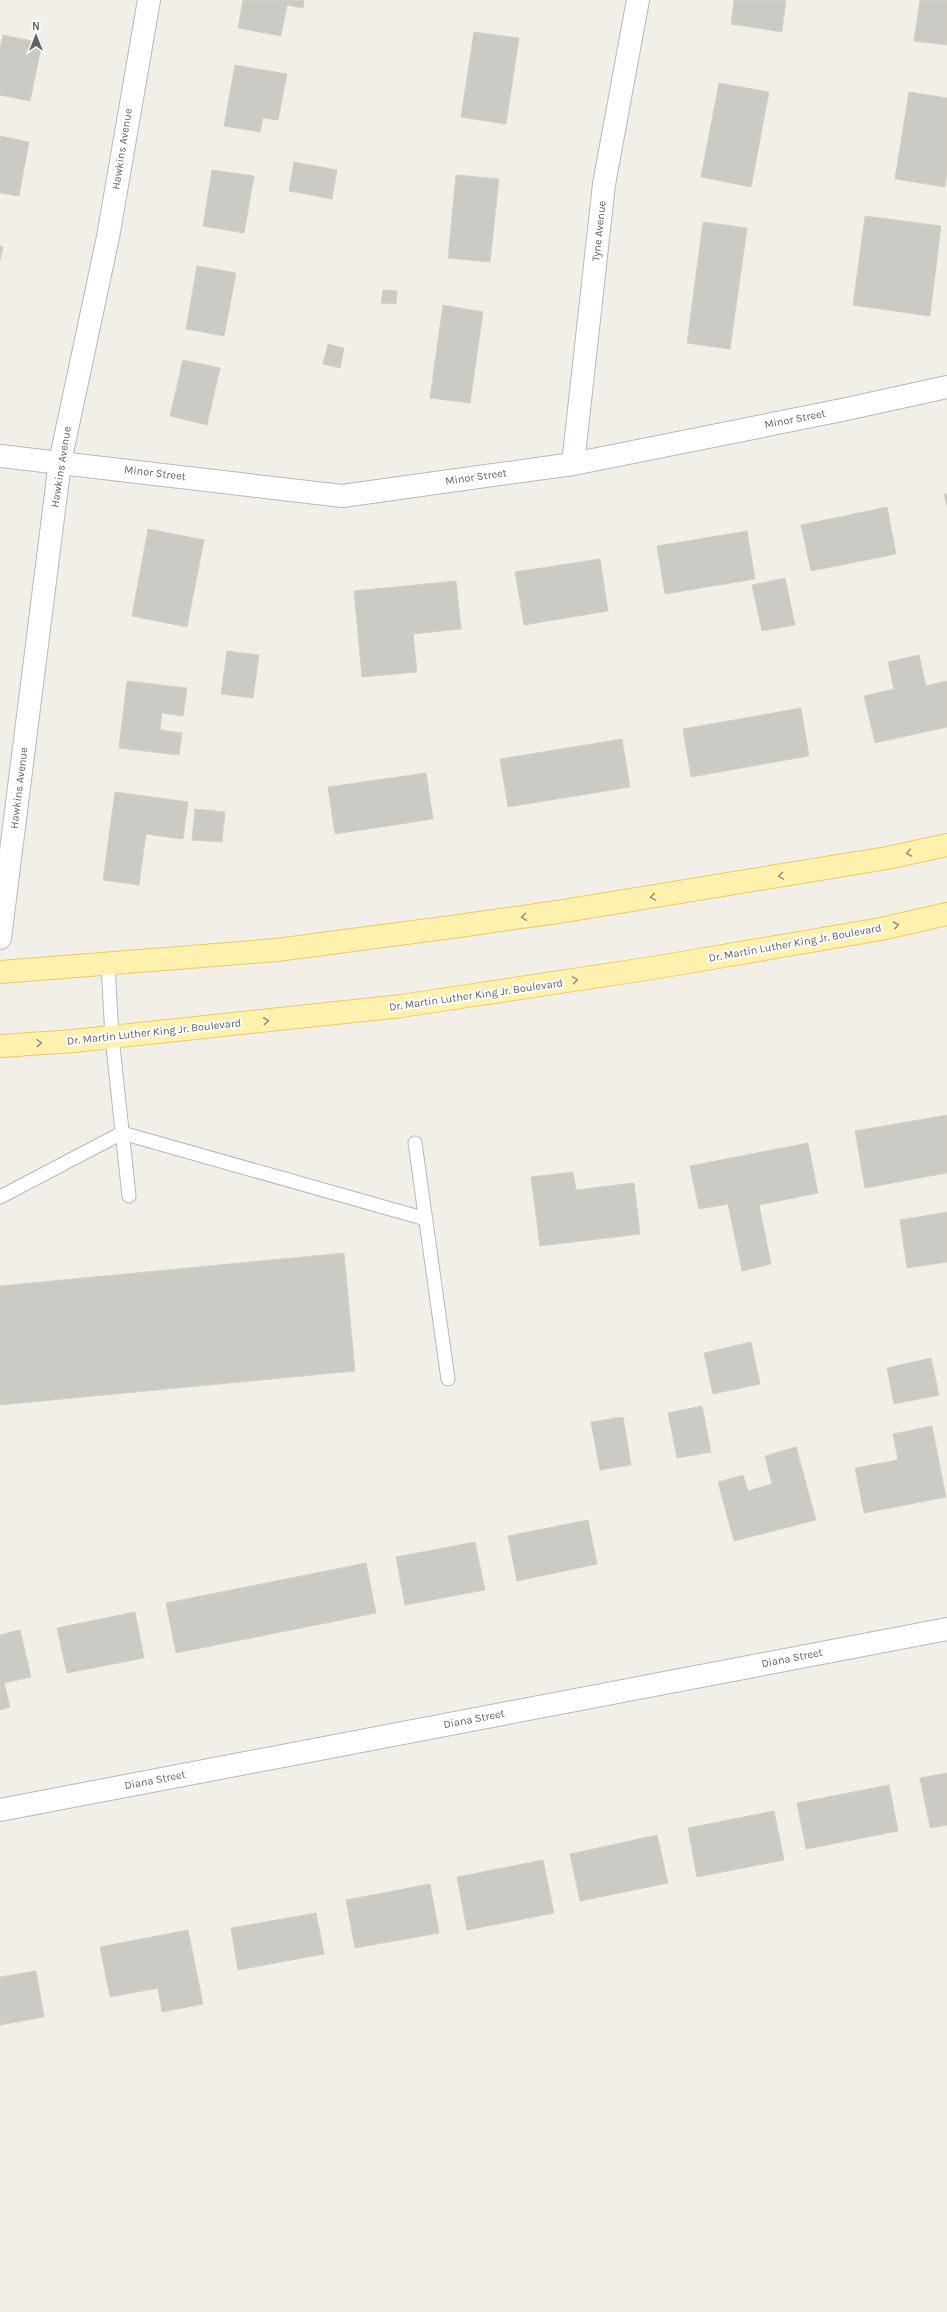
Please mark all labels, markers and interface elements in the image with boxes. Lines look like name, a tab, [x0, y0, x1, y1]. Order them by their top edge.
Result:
north arrow	[16, 16, 56, 56]
text: N	[32, 20, 40, 33]
street label: Hawkins Avenue	[109, 107, 135, 191]
street label: Tyne Avenue	[589, 200, 609, 262]
street label: Minor Street	[763, 407, 827, 431]
street label: Hawkins Avenue	[48, 425, 74, 509]
street label: Minor Street	[123, 463, 187, 483]
street label: Minor Street	[444, 466, 508, 488]
street label: Hawkins Avenue	[8, 746, 30, 830]
one-way arrow	[906, 849, 912, 857]
one-way arrow	[778, 871, 784, 880]
one-way arrow	[650, 892, 656, 901]
one-way arrow	[521, 912, 527, 921]
street label: Dr. Martin Luther King Jr. Boulevard	[708, 921, 882, 965]
one-way arrow	[893, 922, 900, 930]
street label: Dr. Martin Luther King Jr. Boulevard	[388, 976, 564, 1014]
one-way arrow	[572, 976, 578, 985]
street label: Dr. Martin Luther King Jr. Boulevard	[66, 1016, 242, 1048]
one-way arrow	[263, 1016, 269, 1025]
one-way arrow	[36, 1039, 42, 1048]
street label: Diana Street	[760, 1646, 824, 1670]
street label: Diana Street	[442, 1707, 506, 1731]
street label: Diana Street	[123, 1768, 187, 1792]

